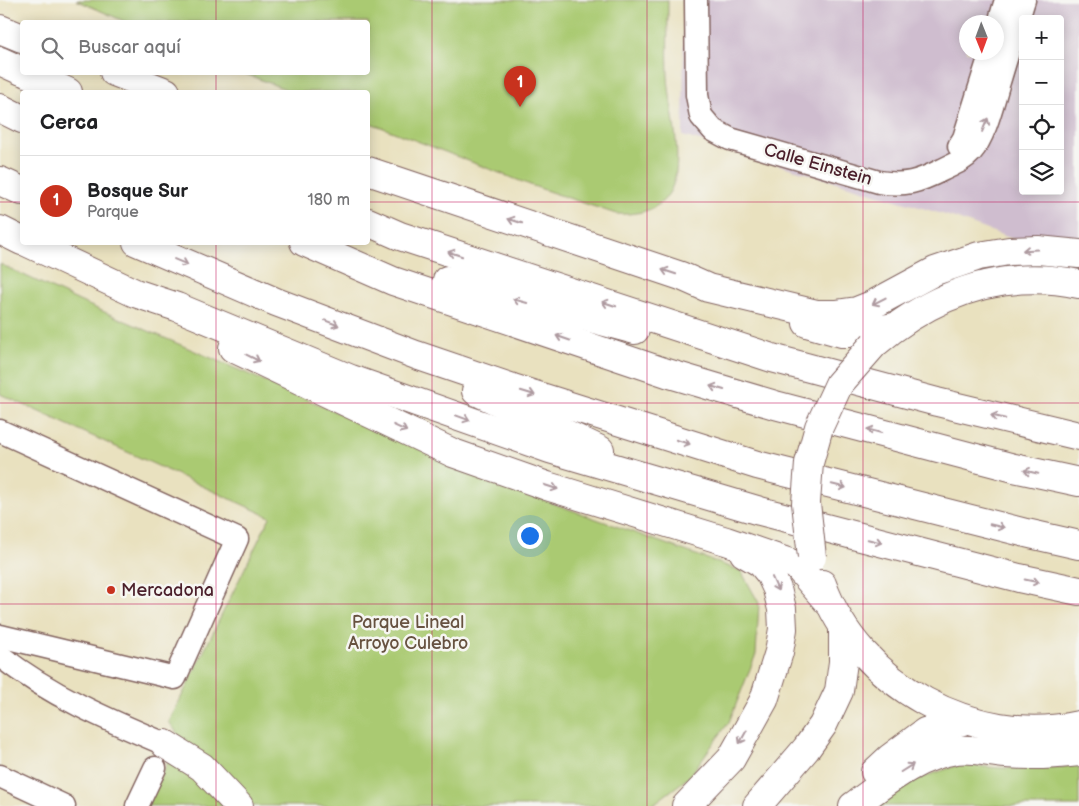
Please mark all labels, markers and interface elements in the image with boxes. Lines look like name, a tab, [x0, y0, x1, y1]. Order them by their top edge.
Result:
north arrow	[959, 15, 1004, 60]
map controls	[1019, 15, 1064, 195]
button: +	[1019, 15, 1064, 60]
search box	[20, 20, 370, 75]
icon: search	[38, 34, 66, 62]
text: Buscar aquí	[78, 36, 181, 59]
button: −	[1019, 60, 1064, 105]
pin: 1	[504, 66, 536, 107]
button: locate	[1019, 105, 1064, 150]
text: Cerca	[40, 110, 98, 135]
one-way arrow	[980, 118, 990, 133]
street label: Calle Einstein	[761, 139, 874, 190]
button: layers	[1019, 150, 1064, 195]
text: Bosque Sur	[87, 180, 188, 203]
text: 1	[53, 191, 59, 210]
text: 180 m	[308, 191, 350, 210]
text: Parque	[87, 203, 139, 222]
one-way arrow	[508, 216, 523, 225]
one-way arrow	[1023, 246, 1039, 255]
one-way arrow	[447, 248, 463, 258]
one-way arrow	[173, 258, 188, 268]
one-way arrow	[662, 267, 677, 276]
one-way arrow	[512, 295, 528, 305]
one-way arrow	[872, 297, 887, 306]
one-way arrow	[602, 299, 618, 309]
one-way arrow	[324, 319, 339, 328]
one-way arrow	[555, 333, 571, 343]
one-way arrow	[246, 353, 261, 363]
one-way arrow	[710, 383, 726, 393]
one-way arrow	[520, 389, 535, 398]
one-way arrow	[990, 412, 1006, 421]
one-way arrow	[455, 414, 471, 424]
one-way arrow	[392, 424, 407, 433]
one-way arrow	[866, 426, 882, 435]
one-way arrow	[675, 437, 691, 447]
one-way arrow	[1024, 467, 1040, 476]
one-way arrow	[831, 482, 847, 491]
one-way arrow	[543, 483, 559, 492]
one-way arrow	[988, 522, 1004, 531]
your location	[517, 523, 543, 549]
one-way arrow	[866, 537, 882, 546]
one-way arrow	[770, 576, 780, 591]
one-way arrow	[1024, 577, 1040, 586]
place label: Mercadona	[121, 580, 214, 601]
marker: Mercadona	[105, 584, 117, 596]
park label: Parque Lineal Arroyo Culebro	[348, 612, 468, 654]
one-way arrow	[738, 730, 748, 745]
one-way arrow	[900, 763, 914, 773]

